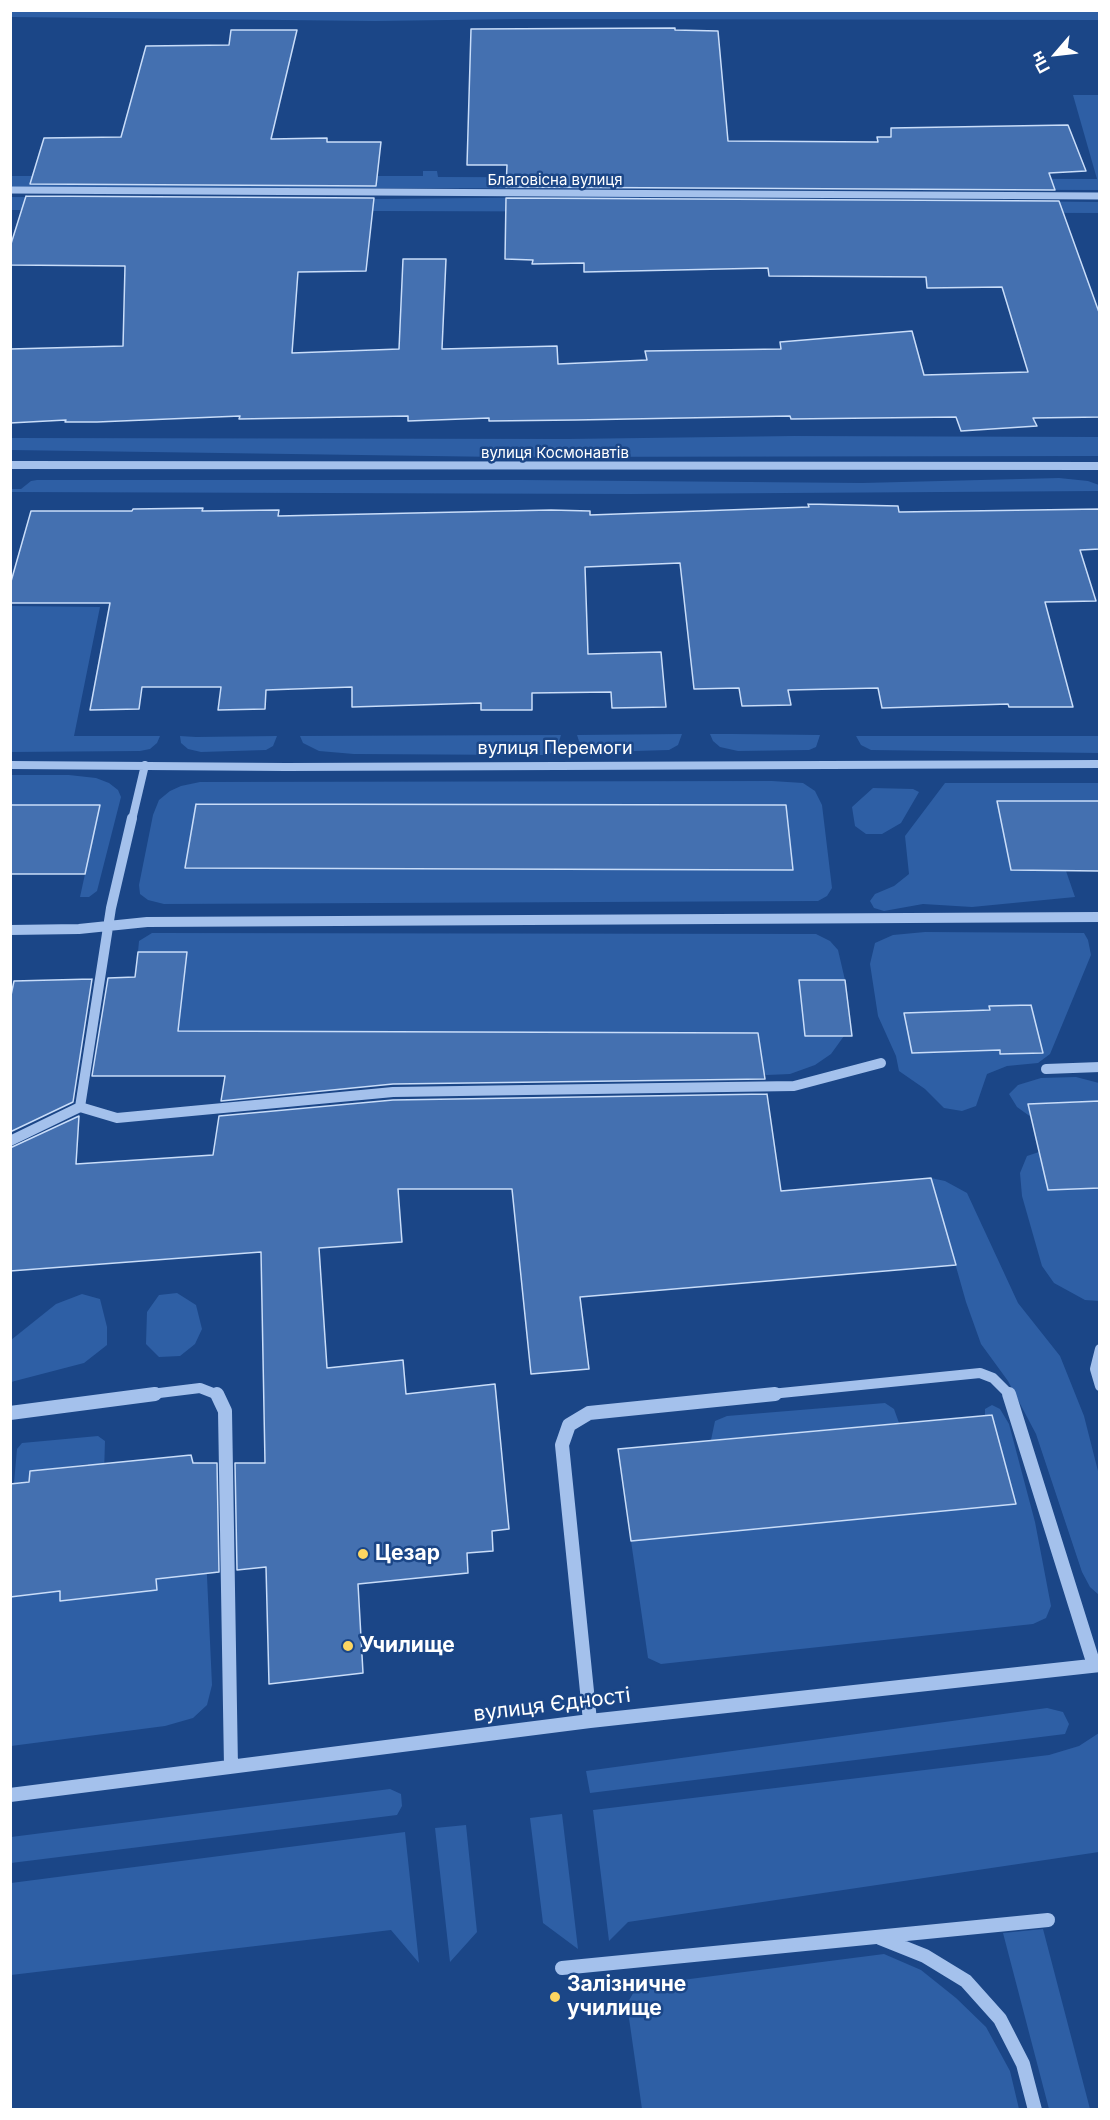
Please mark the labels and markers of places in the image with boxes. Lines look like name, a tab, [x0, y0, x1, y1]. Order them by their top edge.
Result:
place label: Цезар	[375, 1541, 440, 1567]
marker: Цезар	[356, 1547, 370, 1561]
place label: Училище	[360, 1633, 455, 1659]
marker: Училище	[341, 1639, 355, 1653]
place label: Залізничне училище	[567, 1972, 686, 2022]
marker: Залізничне училище	[548, 1990, 562, 2004]

